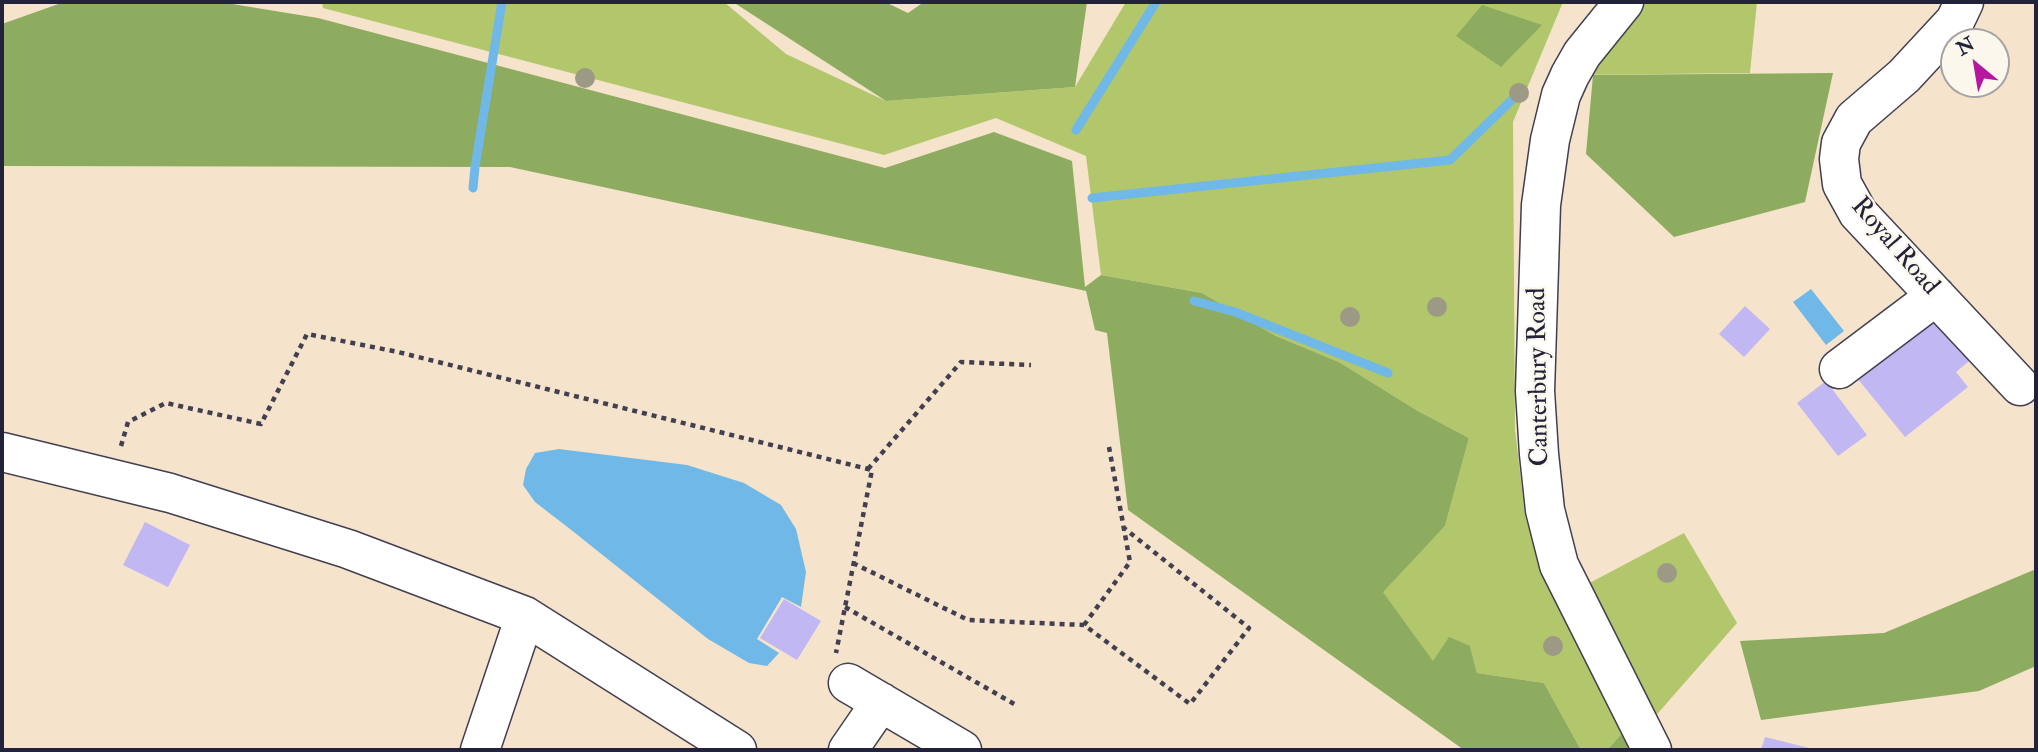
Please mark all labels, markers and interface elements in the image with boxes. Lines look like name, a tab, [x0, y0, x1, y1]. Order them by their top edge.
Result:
north arrow	[1940, 28, 2010, 98]
text: N	[1952, 32, 1979, 61]
street label: Royal Road	[1843, 192, 1945, 302]
street label: Canterbury Road	[1523, 287, 1557, 467]

